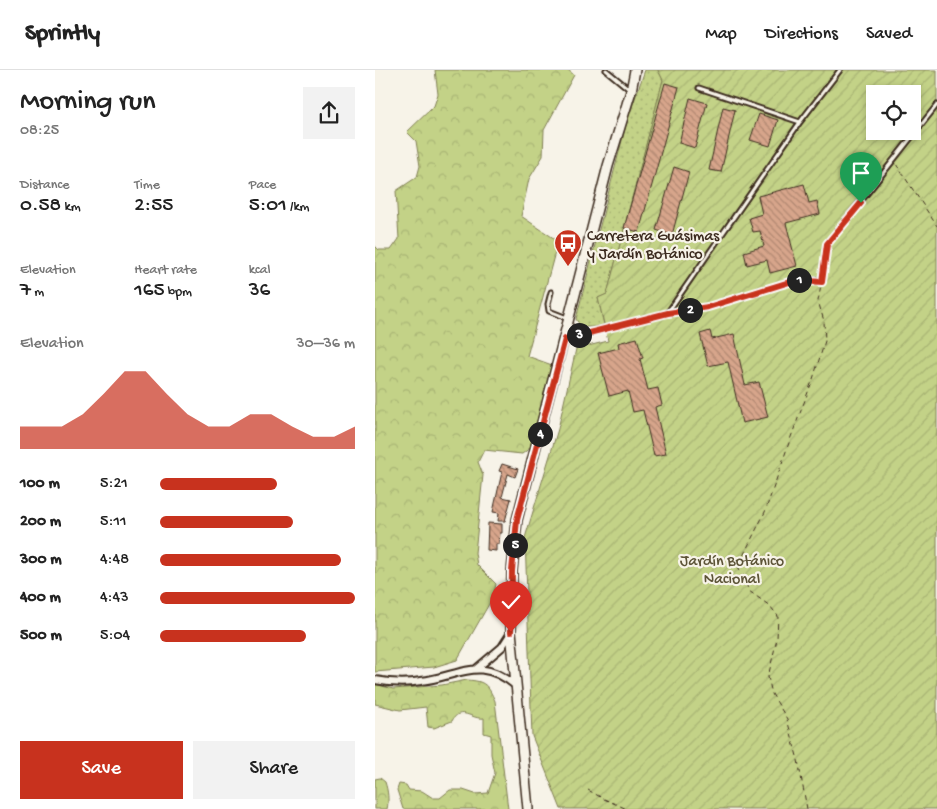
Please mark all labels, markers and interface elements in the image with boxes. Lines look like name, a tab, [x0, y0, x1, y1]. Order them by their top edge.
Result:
text: Sprintly	[25, 20, 100, 49]
text: Map	[705, 24, 737, 45]
text: Directions	[765, 24, 838, 45]
text: Saved	[866, 24, 912, 45]
map controls	[866, 85, 921, 140]
button: locate	[866, 85, 921, 140]
text: Morning run	[20, 86, 155, 119]
button: share	[303, 87, 355, 139]
text: 08:25	[20, 122, 59, 141]
pin	[840, 152, 882, 203]
icon: arrive	[847, 159, 875, 187]
text: Distance	[20, 177, 69, 194]
text: Time	[134, 177, 160, 194]
text: Pace	[249, 177, 276, 194]
text: 0.58	[20, 194, 61, 219]
text: 2:55	[134, 194, 173, 219]
text: 5:01	[249, 194, 287, 219]
text: km	[61, 199, 81, 216]
text: /km	[287, 199, 310, 216]
bus stop icon: Carretera Guásimas y Jardín Botánico	[553, 228, 583, 267]
place label: Carretera Guásimas y Jardín Botánico	[587, 228, 720, 265]
text: Elevation	[20, 262, 76, 279]
text: Heart rate	[134, 262, 197, 279]
text: kcal	[249, 262, 271, 279]
pin: 1	[787, 268, 811, 292]
text: 1	[797, 272, 802, 289]
text: 7	[20, 279, 31, 304]
text: 165	[134, 279, 165, 304]
text: 36	[249, 279, 270, 304]
text: m	[31, 284, 44, 301]
text: bpm	[165, 284, 192, 301]
pin: 2	[677, 298, 703, 322]
text: 2	[687, 302, 694, 319]
pin: 3	[567, 322, 591, 348]
text: 3	[576, 327, 583, 344]
text: Elevation	[20, 335, 84, 354]
text: 30–36 m	[296, 335, 355, 354]
pin: 4	[527, 422, 553, 446]
text: 4	[537, 426, 544, 443]
text: 100 m	[20, 475, 60, 494]
text: 5:21	[100, 475, 128, 494]
text: 200 m	[20, 513, 61, 532]
text: 5:11	[100, 513, 126, 532]
pin: 5	[503, 532, 527, 558]
text: 5	[512, 537, 519, 554]
text: 300 m	[20, 551, 62, 570]
text: 4:48	[100, 551, 129, 570]
park label: Jardín Botánico Nacional	[680, 553, 784, 590]
pin	[490, 581, 532, 632]
icon: check	[497, 588, 525, 616]
text: 400 m	[20, 589, 61, 608]
text: 4:43	[100, 589, 128, 608]
text: 500 m	[20, 627, 62, 646]
text: 5:04	[100, 627, 130, 646]
button: Save	[20, 741, 183, 799]
button: Share	[193, 741, 355, 799]

